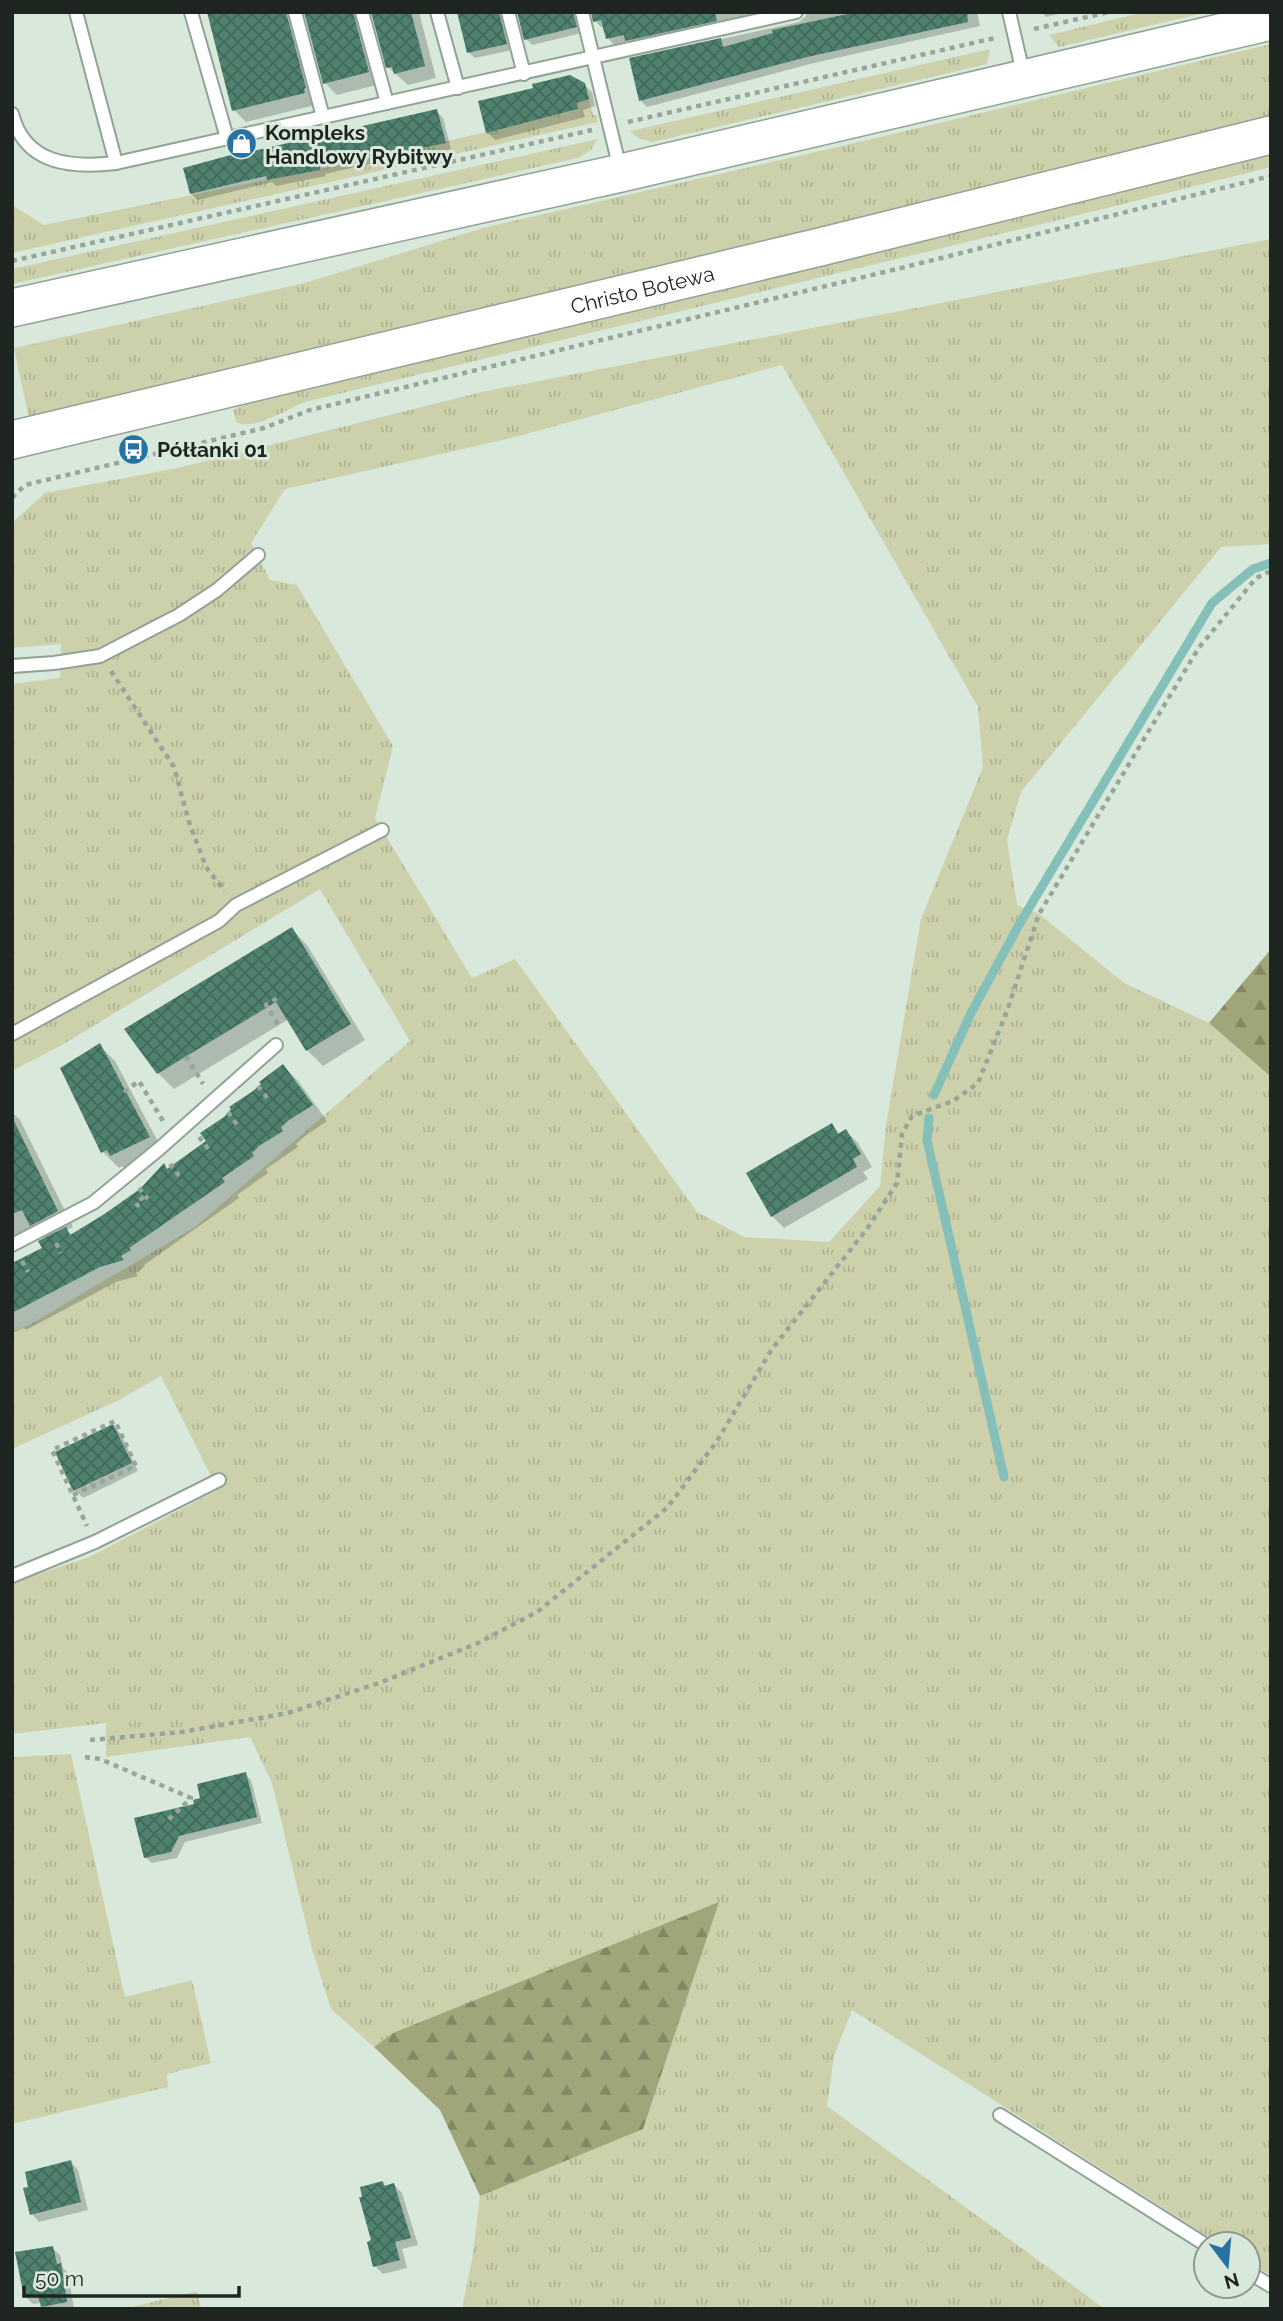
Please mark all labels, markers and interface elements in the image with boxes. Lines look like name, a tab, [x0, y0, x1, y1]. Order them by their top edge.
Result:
place label: Kompleks Handlowy Rybitwy	[265, 120, 453, 169]
shop icon: Kompleks Handlowy Rybitwy	[225, 127, 259, 161]
street label: Christo Botewa	[568, 260, 717, 319]
bus stop icon: Półłanki 01	[117, 432, 151, 466]
place label: Półłanki 01	[157, 437, 267, 462]
north arrow	[1192, 2230, 1262, 2300]
scale bar	[24, 2254, 240, 2298]
text: 50 m	[35, 2266, 84, 2291]
text: N	[1222, 2269, 1242, 2294]

